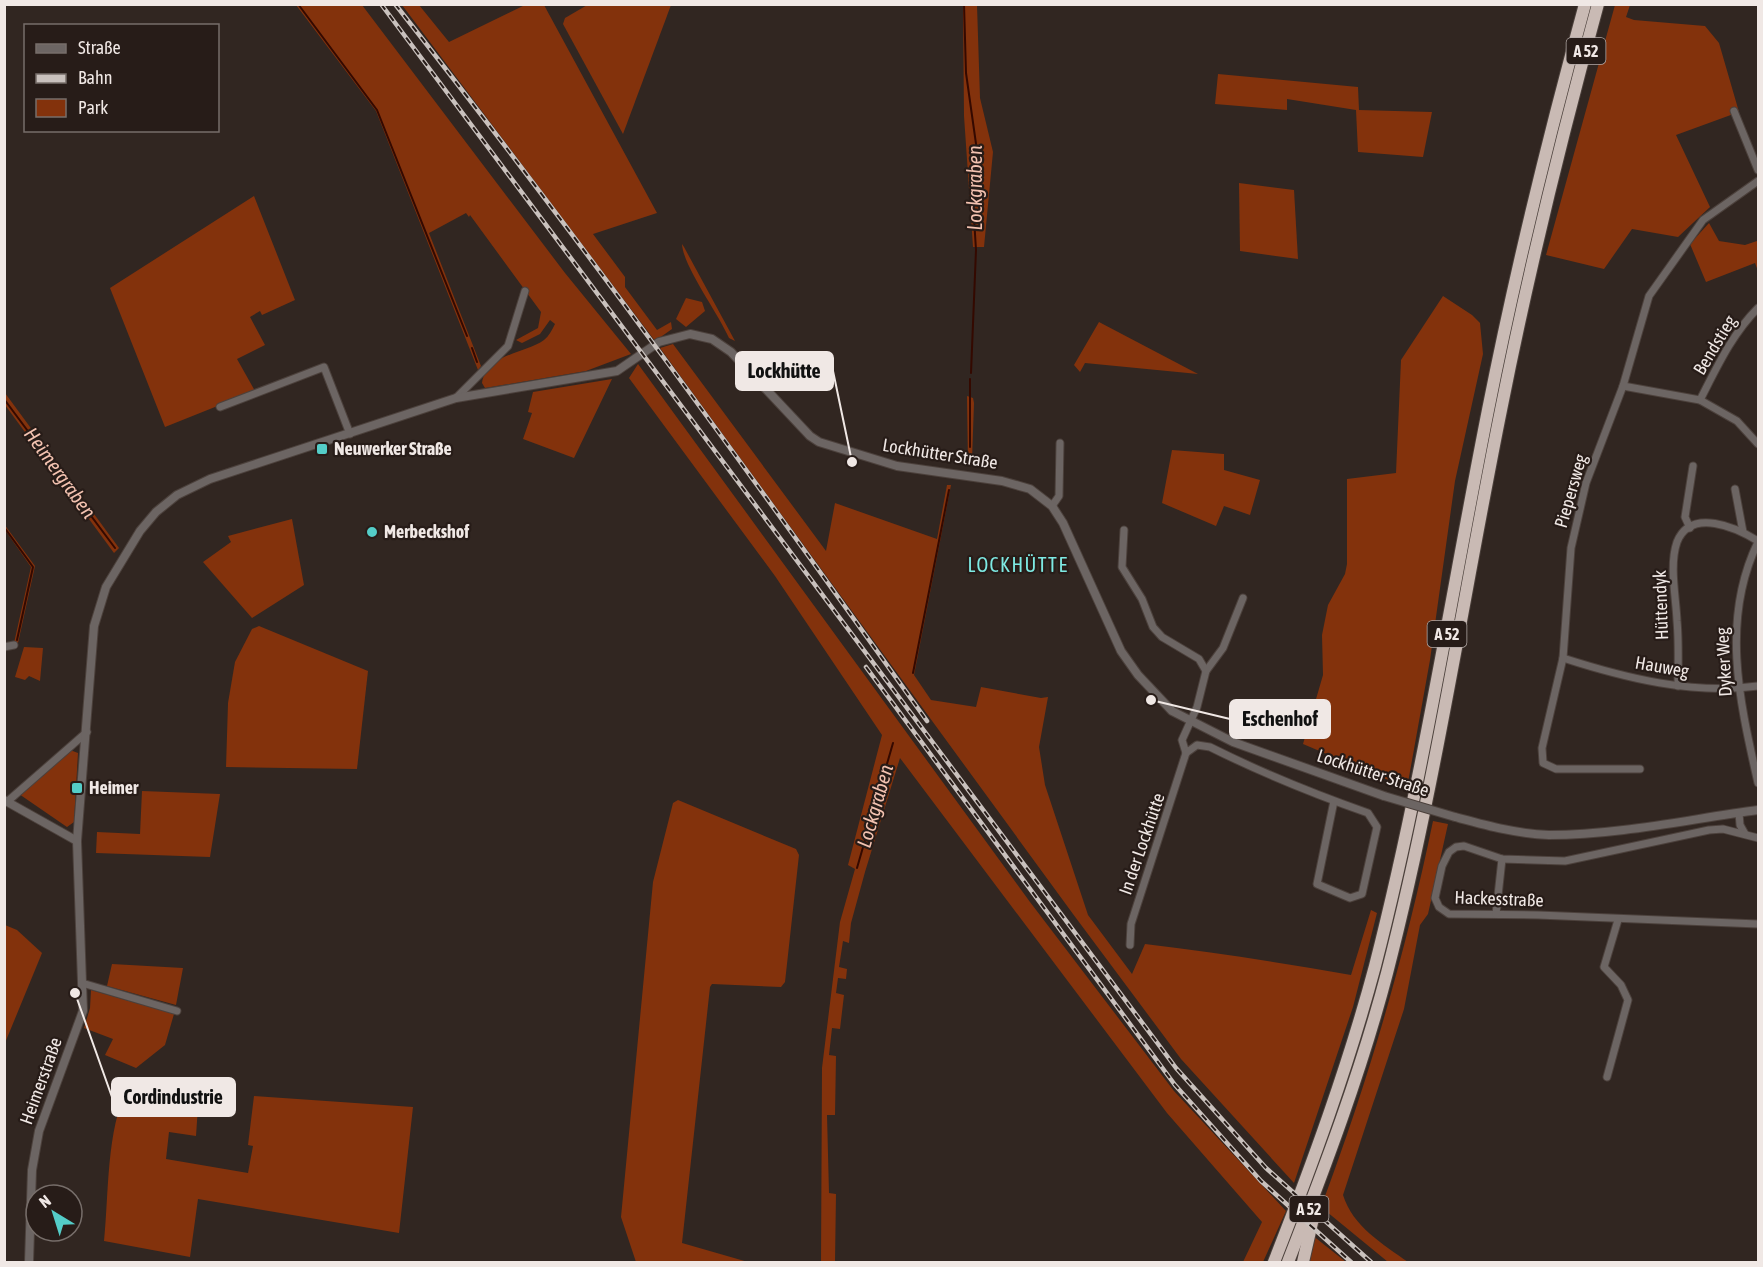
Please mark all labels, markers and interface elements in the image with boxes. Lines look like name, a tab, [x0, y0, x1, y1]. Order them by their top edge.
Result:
legend	[24, 24, 219, 132]
text: Straße	[78, 37, 121, 58]
road number: A 52	[1566, 38, 1606, 64]
text: Bahn	[78, 67, 112, 88]
text: Park	[78, 97, 108, 118]
water label: Lockgraben	[963, 145, 986, 231]
street label: Bendstieg	[1689, 311, 1741, 378]
callout: Lockhütte	[736, 352, 833, 390]
text: Lockhütte	[747, 359, 821, 382]
water label: Heimergraben	[20, 423, 101, 523]
street label: Lockhütter Straße	[881, 434, 999, 473]
place label: Neuwerker Straße	[334, 438, 452, 459]
marker: Neuwerker Straße	[315, 442, 329, 456]
street label: Piepersweg	[1550, 451, 1591, 530]
place label: Merbeckshof	[384, 521, 470, 542]
marker: Merbeckshof	[365, 525, 379, 539]
district label: LOCKHÜTTE	[968, 553, 1068, 576]
street label: Hüttendyk	[1649, 570, 1672, 640]
road number: A 52	[1428, 621, 1466, 647]
street label: Dyker Weg	[1711, 627, 1736, 697]
street label: Hauweg	[1634, 651, 1691, 682]
callout: Eschenhof	[1230, 700, 1330, 738]
text: Eschenhof	[1242, 707, 1319, 730]
street label: Lockhütter Straße	[1315, 745, 1432, 800]
water label: Lockgraben	[852, 761, 897, 850]
place label: Heimer	[89, 777, 139, 798]
marker: Heimer	[70, 781, 84, 795]
street label: In der Lockhütte	[1114, 790, 1169, 897]
street label: Hackesstraße	[1454, 886, 1544, 911]
street label: Heimerstraße	[15, 1035, 66, 1127]
callout: Cordindustrie	[112, 1078, 235, 1116]
text: Cordindustrie	[123, 1085, 223, 1108]
north arrow	[24, 1183, 84, 1243]
text: N	[35, 1191, 54, 1211]
road number: A 52	[1290, 1196, 1328, 1222]

